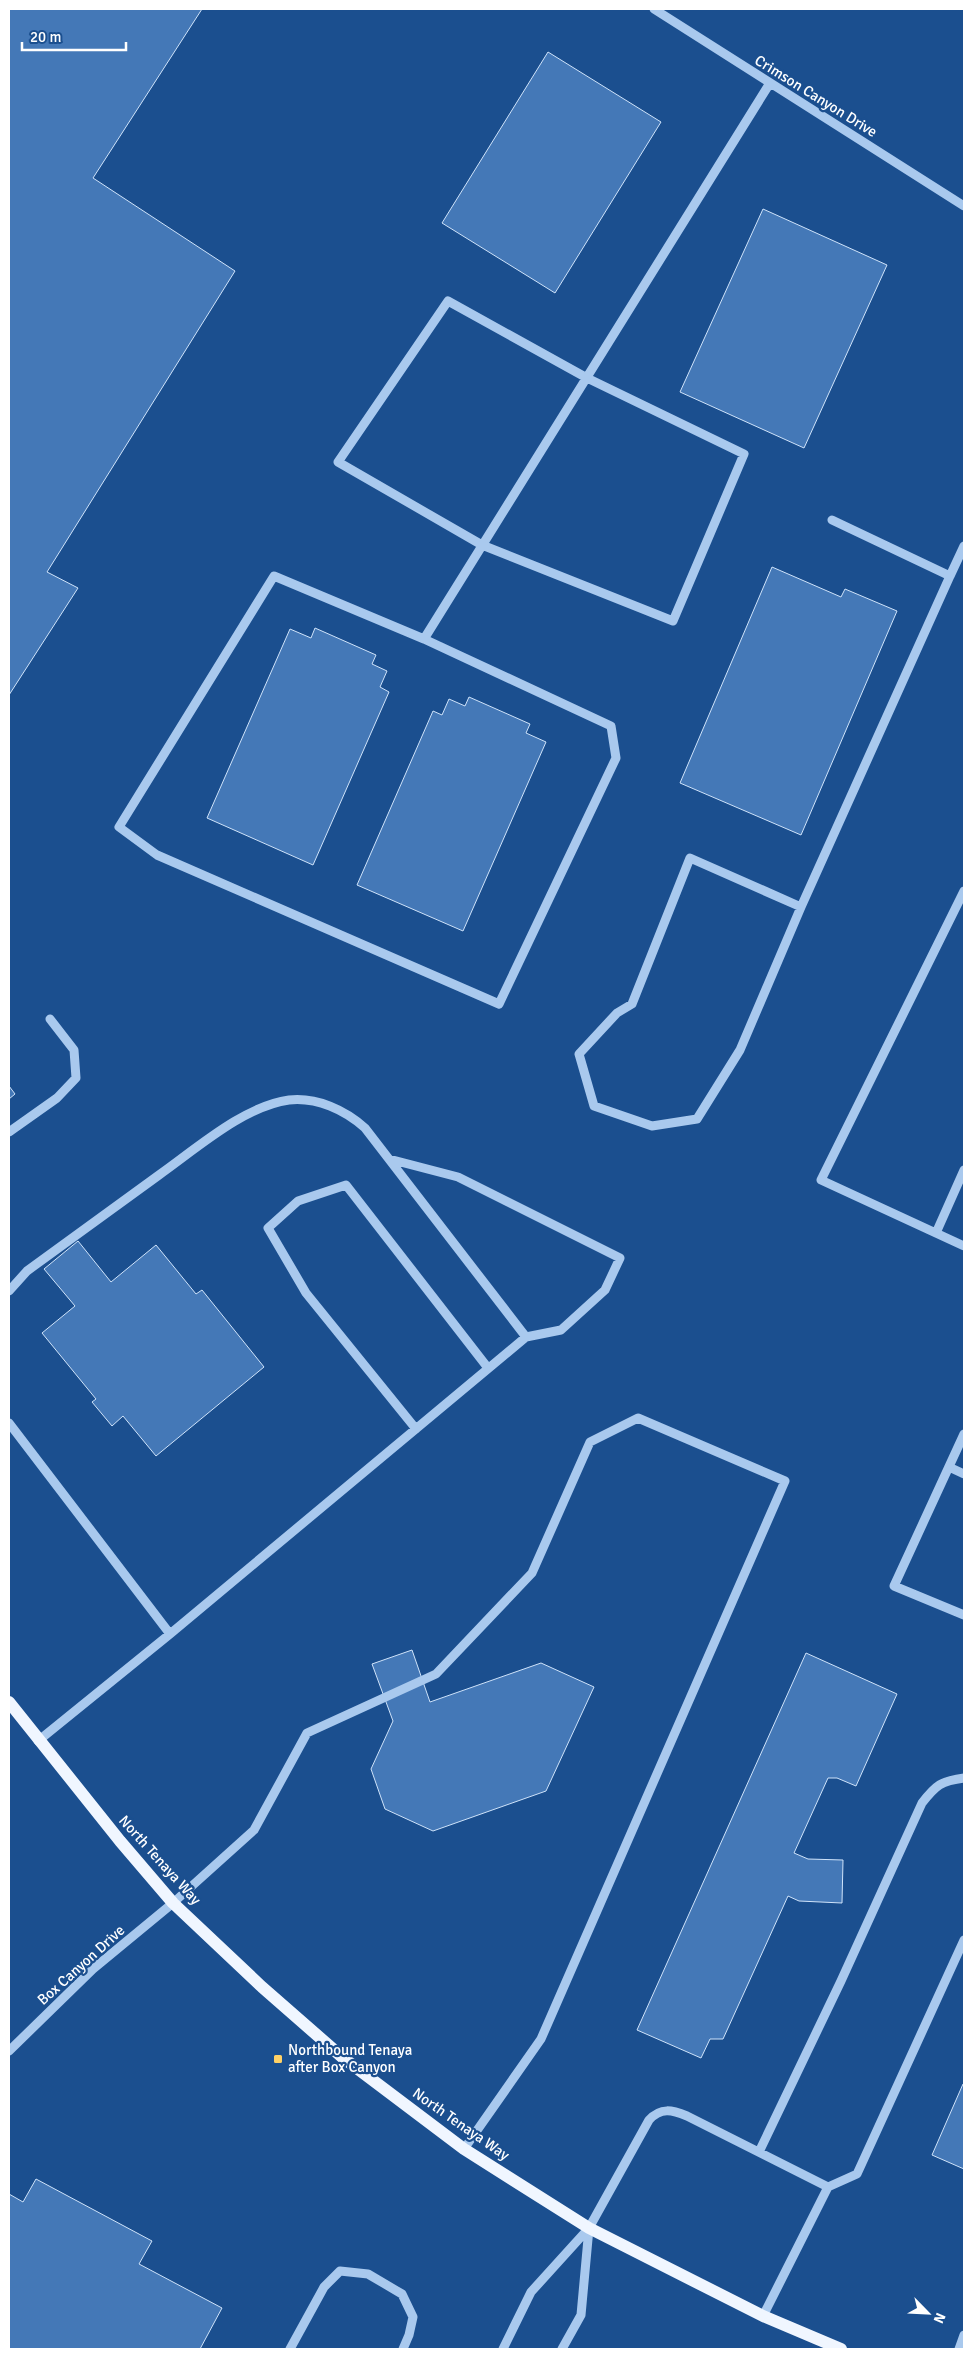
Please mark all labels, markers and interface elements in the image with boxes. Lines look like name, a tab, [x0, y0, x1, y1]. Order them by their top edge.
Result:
scale bar	[22, 20, 126, 52]
text: 20 m	[30, 28, 61, 46]
street label: Crimson Canyon Drive	[751, 51, 881, 141]
street label: North Tenaya Way	[115, 1812, 205, 1908]
street label: Box Canyon Drive	[34, 1921, 128, 2009]
place label: Northbound Tenaya after Box Canyon	[288, 2041, 412, 2076]
marker: Northbound Tenaya after Box Canyon	[272, 2053, 284, 2065]
street label: North Tenaya Way	[409, 2084, 513, 2164]
north arrow	[903, 2288, 953, 2338]
text: N	[930, 2310, 949, 2326]

